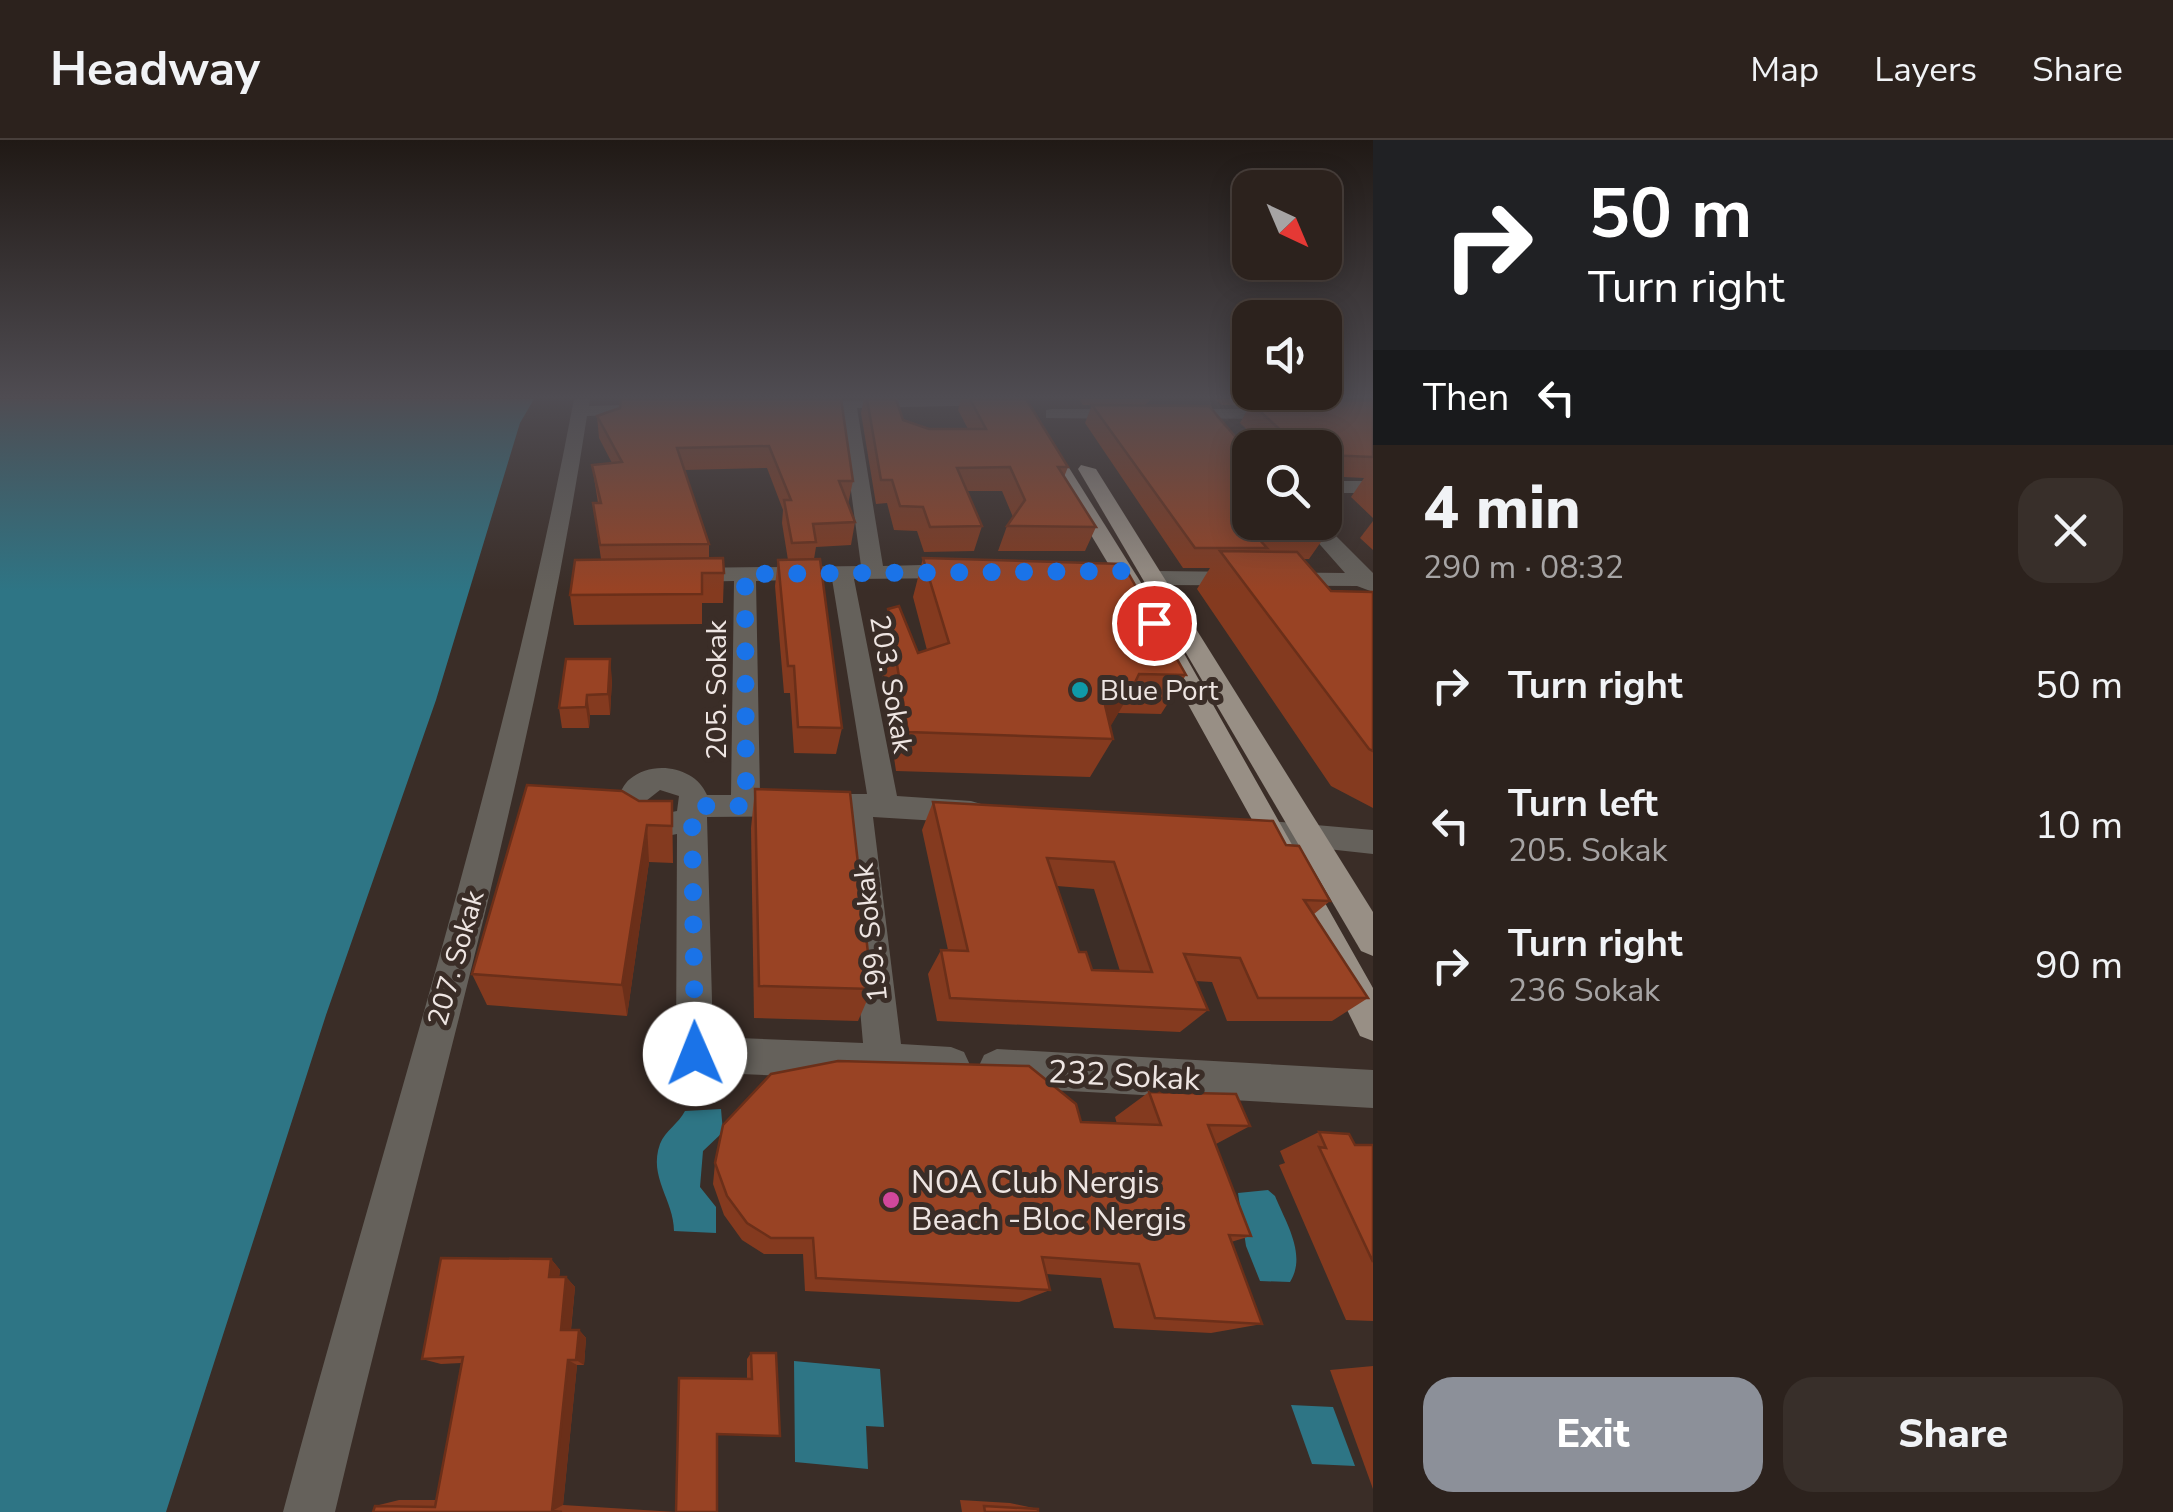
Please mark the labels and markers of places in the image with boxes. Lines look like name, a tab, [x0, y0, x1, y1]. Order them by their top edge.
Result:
pin	[1112, 581, 1197, 666]
place label: Blue Port	[1100, 672, 1218, 710]
marker: Blue Port	[1069, 679, 1091, 701]
place label: NOA Club Nergis Beach -Bloc Nergis	[911, 1161, 1187, 1241]
marker: NOA Club Nergis Beach -Bloc Nergis	[880, 1189, 902, 1211]

